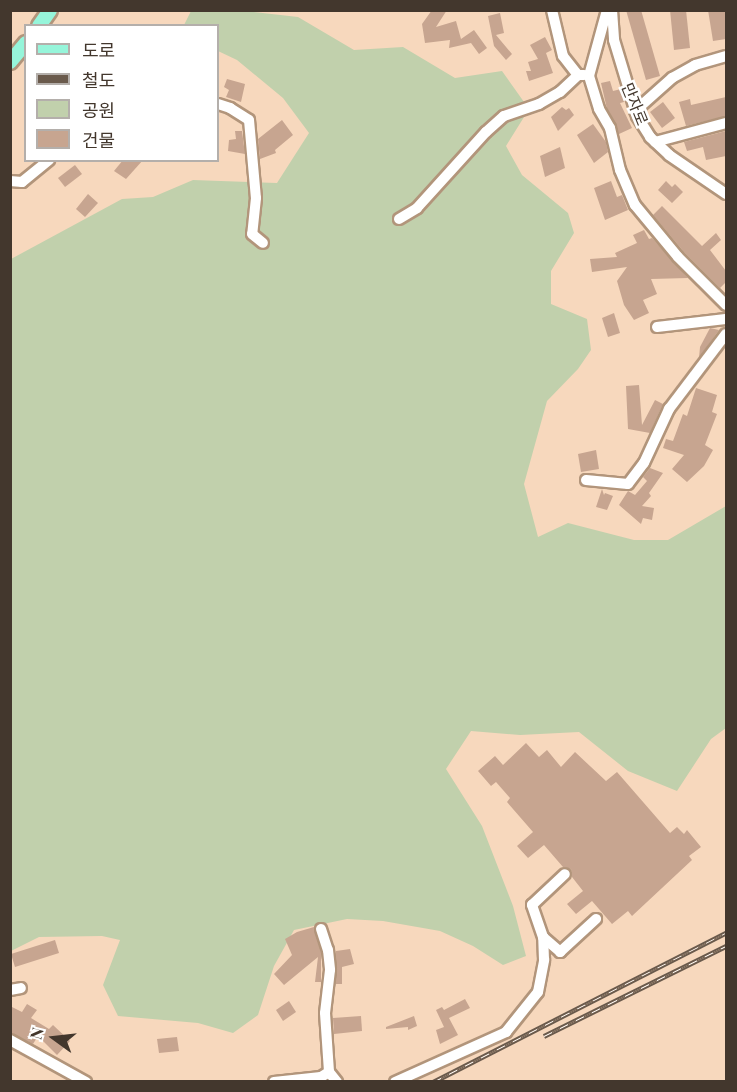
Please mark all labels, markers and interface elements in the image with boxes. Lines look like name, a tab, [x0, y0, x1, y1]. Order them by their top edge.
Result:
legend	[24, 24, 219, 162]
text: 도로	[82, 38, 115, 62]
text: 철도	[82, 68, 115, 92]
street label: 만자로	[618, 80, 652, 128]
text: 공원	[82, 98, 115, 122]
text: 건물	[82, 128, 115, 152]
north arrow	[24, 1008, 84, 1068]
text: N	[24, 1025, 48, 1042]

